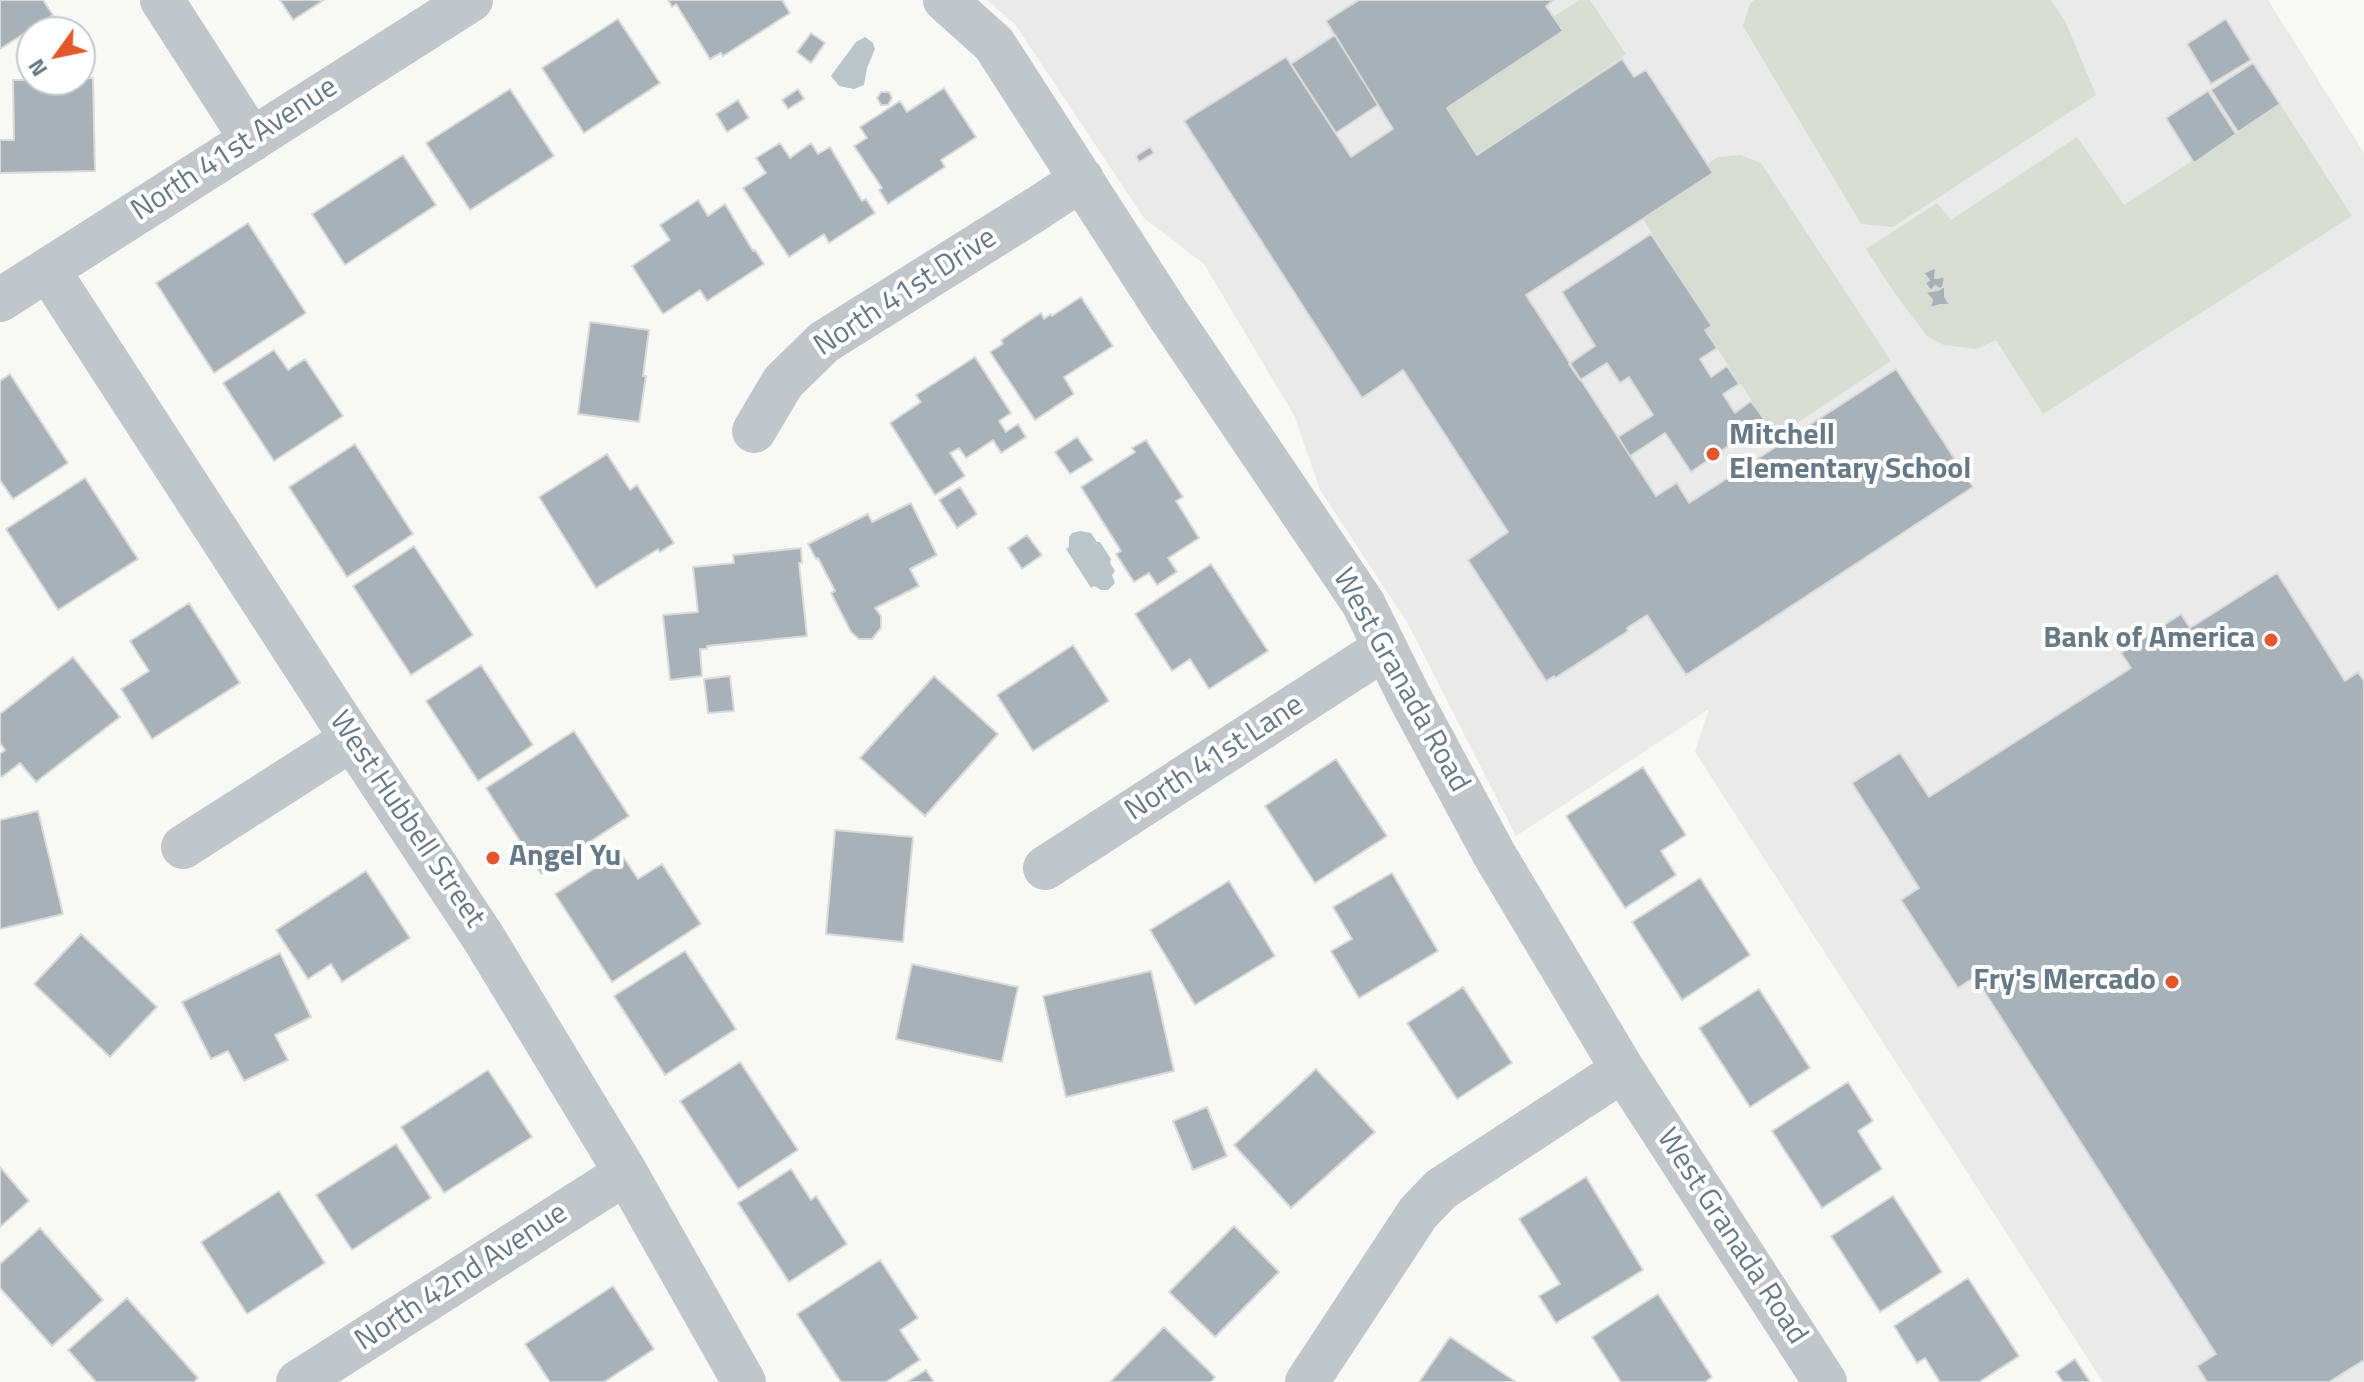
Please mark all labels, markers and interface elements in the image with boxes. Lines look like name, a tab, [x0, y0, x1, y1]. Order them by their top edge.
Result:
north arrow	[16, 16, 96, 96]
text: N	[19, 52, 56, 84]
street label: North 41st Avenue	[125, 70, 345, 230]
street label: North 41st Drive	[808, 221, 1004, 365]
place label: Mitchell Elementary School	[1729, 419, 1971, 490]
marker: Mitchell Elementary School	[1704, 445, 1722, 463]
street label: West Granada Road	[1324, 563, 1476, 799]
place label: Bank of America	[2043, 622, 2255, 658]
marker: Bank of America	[2262, 631, 2280, 649]
street label: North 41st Lane	[1119, 688, 1311, 830]
street label: West Hubbell Street	[320, 705, 492, 935]
place label: Angel Yu	[509, 840, 621, 876]
marker: Angel Yu	[484, 849, 502, 867]
place label: Fry's Mercado	[1973, 964, 2156, 1000]
marker: Fry's Mercado	[2163, 973, 2181, 991]
street label: West Granada Road	[1648, 1122, 1814, 1352]
street label: North 42nd Avenue	[349, 1196, 575, 1360]

